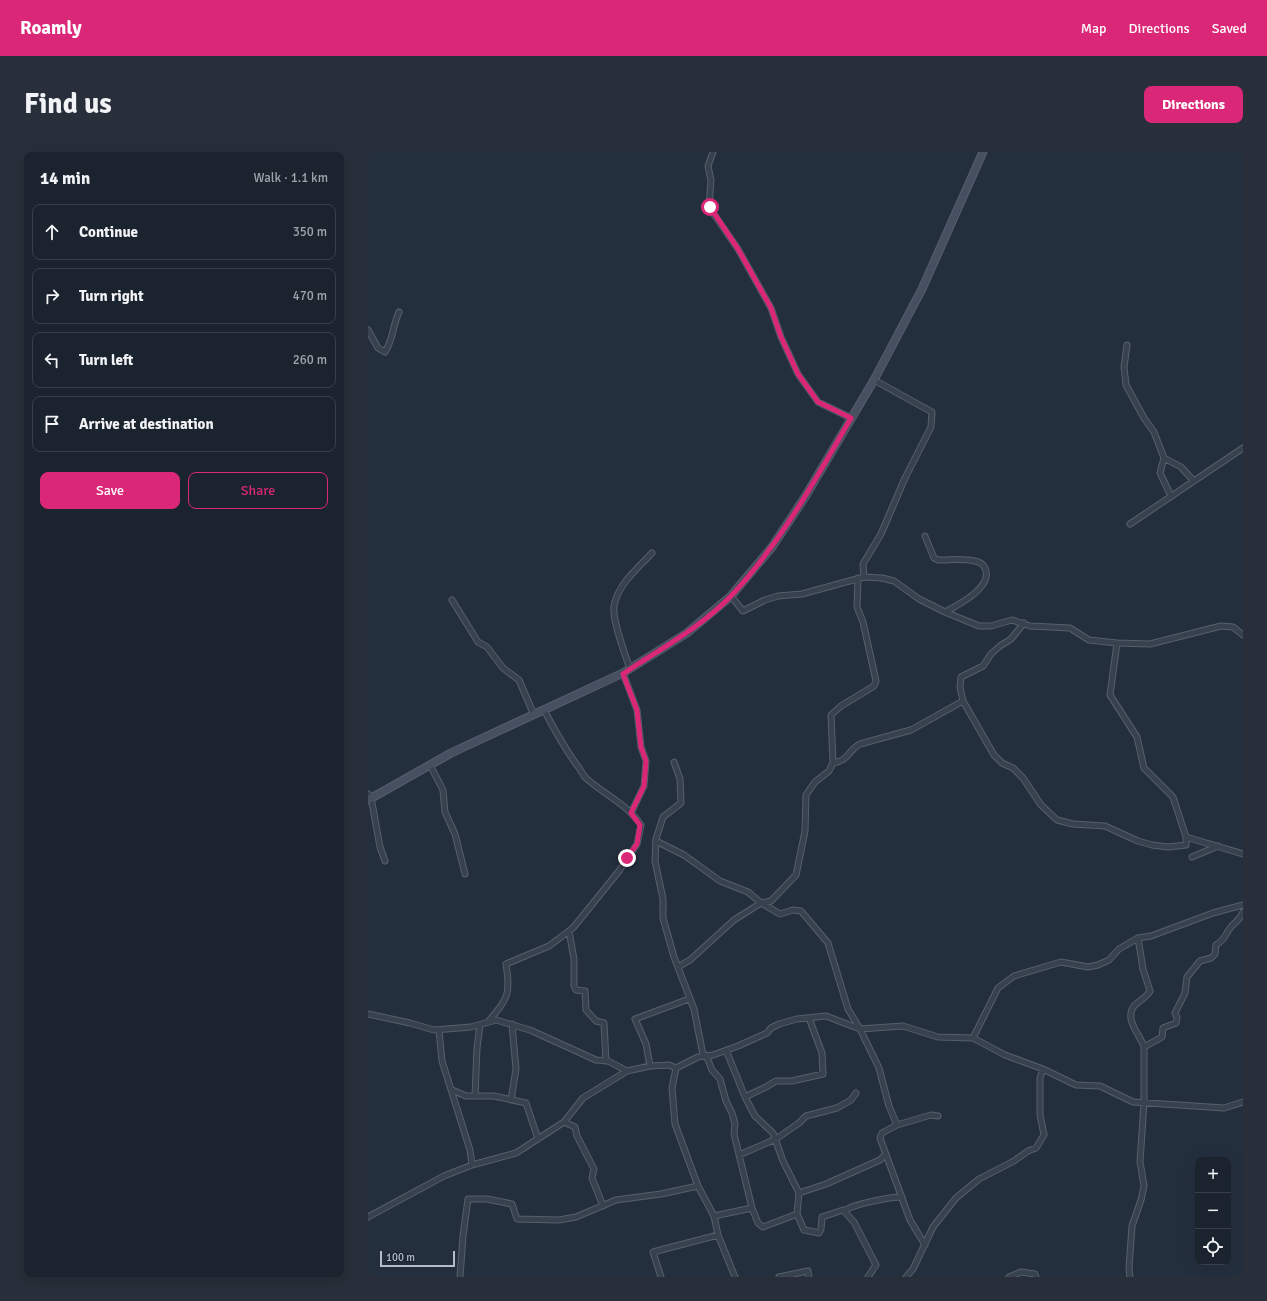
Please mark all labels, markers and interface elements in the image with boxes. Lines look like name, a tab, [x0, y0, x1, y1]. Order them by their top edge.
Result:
text: Roamly	[20, 16, 82, 40]
text: Map	[1081, 20, 1107, 37]
text: Directions	[1129, 20, 1190, 37]
text: Saved	[1212, 20, 1247, 37]
button: Directions	[1144, 86, 1243, 123]
text: Find us	[24, 87, 112, 121]
text: 14 min	[40, 168, 90, 189]
text: Walk · 1.1 km	[254, 170, 328, 186]
route start	[701, 198, 719, 216]
icon: ahead	[41, 221, 63, 243]
text: Continue	[79, 223, 138, 241]
text: 350 m	[293, 224, 327, 240]
icon: right	[41, 285, 63, 307]
text: Turn right	[79, 287, 144, 305]
text: 470 m	[293, 288, 327, 304]
icon: left	[41, 349, 63, 371]
text: Turn left	[79, 351, 133, 369]
text: 260 m	[293, 352, 327, 368]
icon: arrive	[41, 413, 63, 435]
text: Arrive at destination	[79, 415, 214, 433]
button: Save	[40, 472, 180, 509]
button: Share	[188, 472, 328, 509]
route end	[618, 849, 636, 867]
map controls	[1195, 1157, 1231, 1265]
button: +	[1195, 1157, 1231, 1193]
button: −	[1195, 1193, 1231, 1229]
button: locate	[1195, 1229, 1231, 1265]
scale bar	[380, 1249, 455, 1268]
text: 100 m	[386, 1251, 415, 1264]

